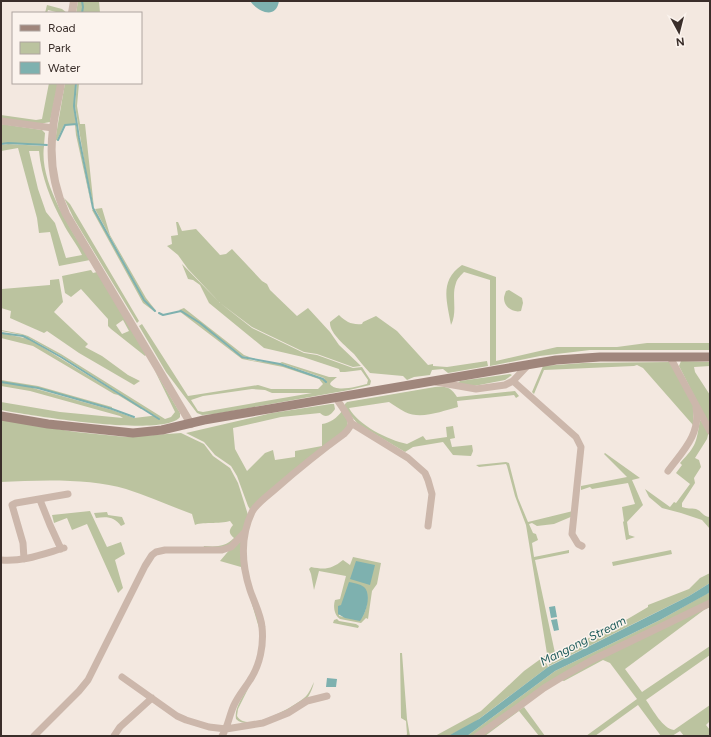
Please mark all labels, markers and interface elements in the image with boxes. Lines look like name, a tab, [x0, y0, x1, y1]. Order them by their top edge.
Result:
legend	[12, 12, 142, 84]
north arrow	[659, 12, 699, 52]
text: Road	[48, 21, 76, 35]
text: N	[675, 34, 685, 48]
text: Park	[48, 41, 71, 55]
text: Water	[48, 61, 80, 75]
water label: Mangong Stream	[538, 613, 628, 669]

